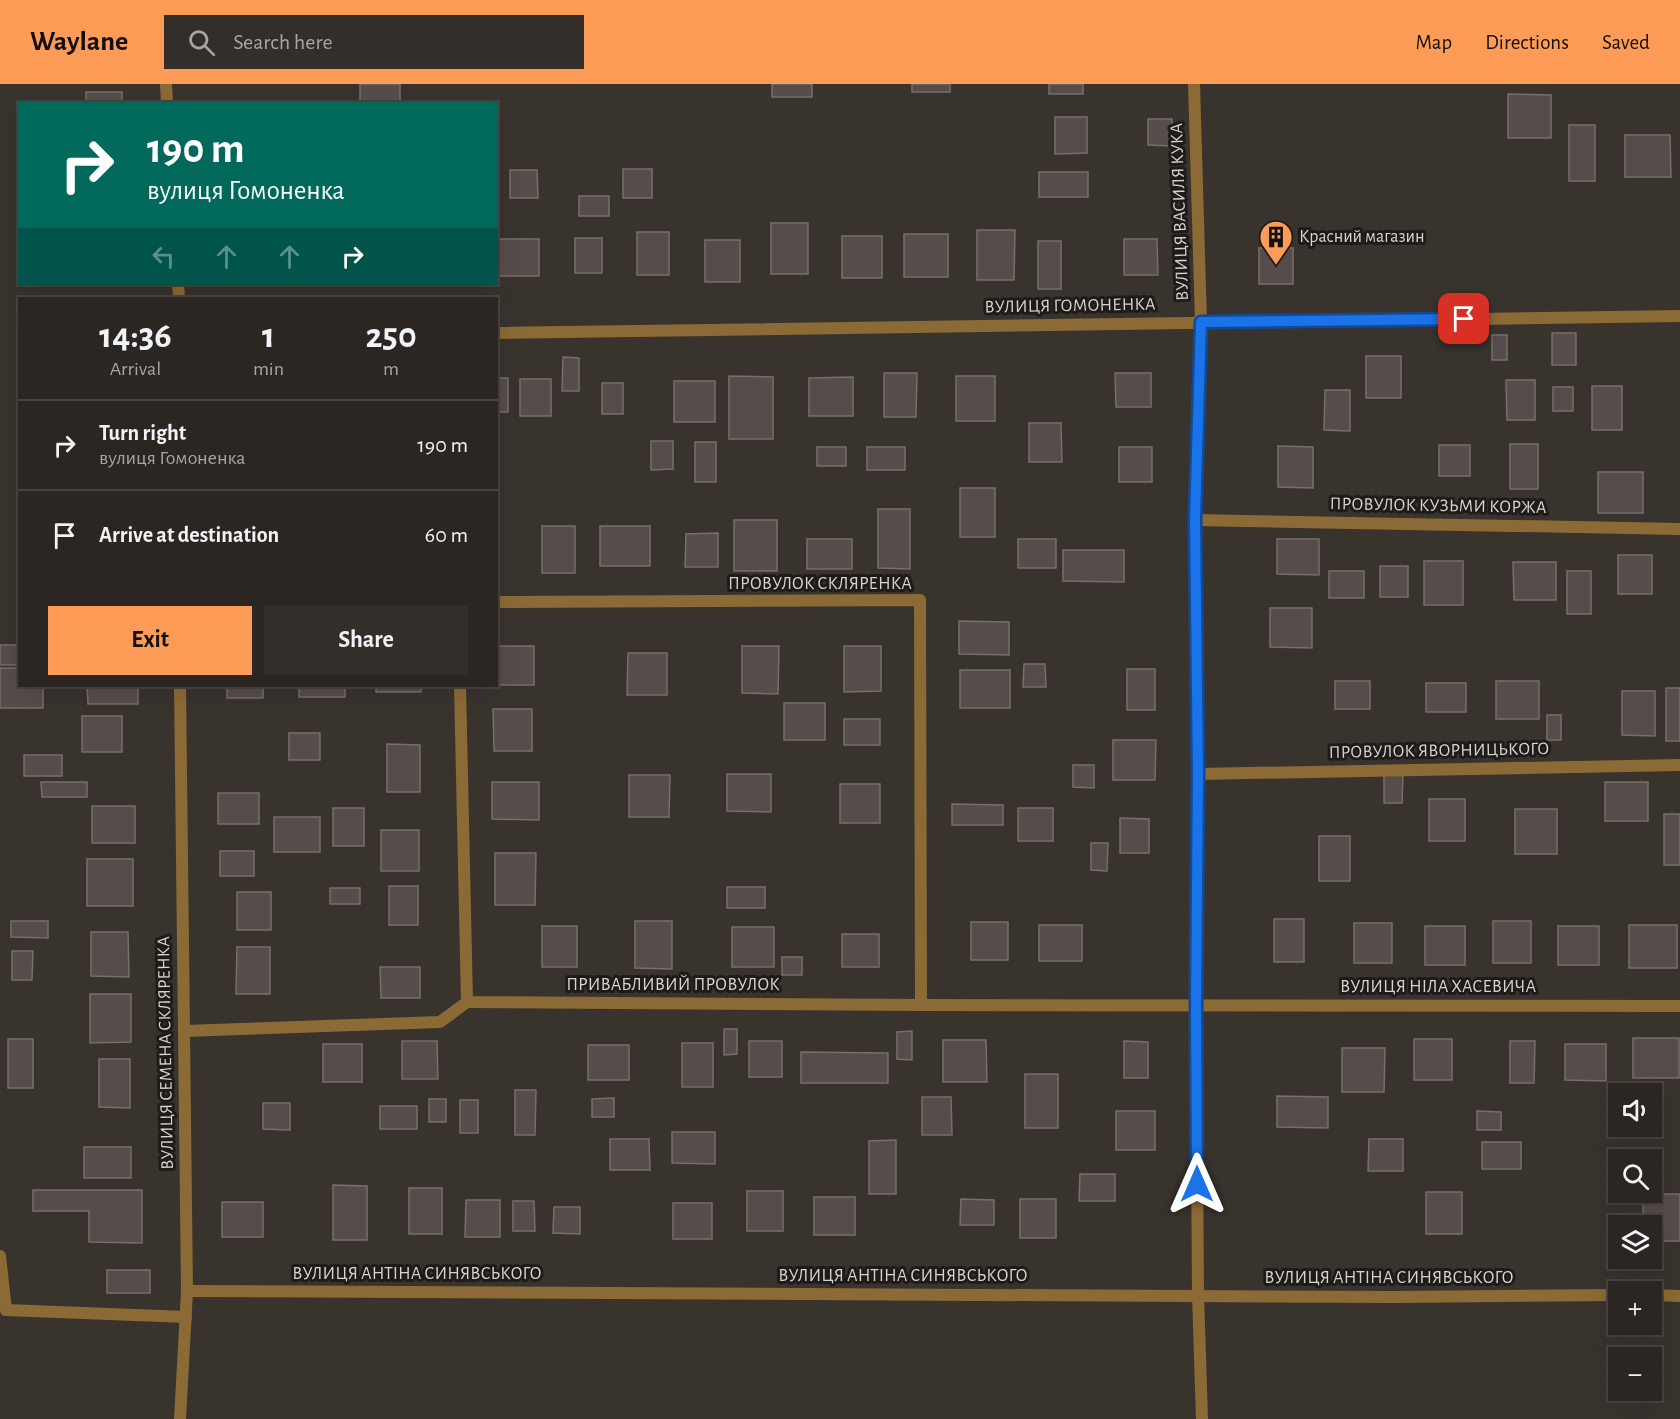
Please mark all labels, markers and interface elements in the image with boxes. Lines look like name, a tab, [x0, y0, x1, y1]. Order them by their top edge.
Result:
search box	[164, 15, 584, 69]
icon: search	[185, 26, 218, 59]
text: Waylane	[30, 28, 128, 56]
text: Search here	[233, 31, 333, 53]
text: Map	[1416, 32, 1452, 53]
text: Directions	[1485, 32, 1569, 53]
text: Saved	[1602, 32, 1650, 53]
street label: ВУЛИЦЯ ВАСИЛЯ КУКА	[1168, 122, 1192, 301]
icon: right	[48, 126, 126, 204]
text: 190 m	[147, 128, 245, 170]
text: вулиця Гомоненка	[147, 177, 345, 204]
building icon: Красний магазин	[1258, 219, 1294, 266]
place label: Красний магазин	[1299, 228, 1425, 246]
icon: left	[147, 240, 180, 273]
icon: ahead	[210, 240, 243, 273]
icon: ahead	[273, 240, 306, 273]
icon: right	[336, 240, 369, 273]
pin	[1438, 293, 1489, 344]
street label: ВУЛИЦЯ ГОМОНЕНКА	[984, 296, 1156, 316]
icon: arrive	[1447, 302, 1480, 335]
text: 14:36	[99, 318, 172, 354]
text: 1	[262, 318, 275, 354]
text: 250	[365, 318, 417, 354]
text: Arrival	[110, 359, 161, 379]
text: min	[253, 359, 284, 379]
text: m	[383, 359, 399, 379]
text: Turn right	[99, 422, 186, 444]
icon: right	[48, 429, 81, 462]
text: 190 m	[417, 434, 468, 456]
text: вулиця Гомоненка	[99, 448, 245, 468]
street label: ПРОВУЛОК КУЗЬМИ КОРЖА	[1330, 495, 1547, 517]
icon: arrive	[48, 519, 81, 552]
text: Arrive at destination	[99, 524, 279, 546]
text: 60 m	[425, 524, 468, 546]
street label: ПРОВУЛОК СКЛЯРЕНКА	[728, 575, 912, 593]
button: Exit	[48, 606, 252, 675]
button: Share	[264, 606, 468, 675]
street label: ПРОВУЛОК ЯВОРНИЦЬКОГО	[1328, 740, 1550, 762]
street label: ВУЛИЦЯ СЕМЕНА СКЛЯРЕНКА	[155, 936, 177, 1170]
street label: ПРИВАБЛИВИЙ ПРОВУЛОК	[566, 974, 780, 994]
street label: ВУЛИЦЯ НІЛА ХАСЕВИЧА	[1340, 978, 1536, 996]
map controls	[1608, 1083, 1662, 1401]
button: sound	[1608, 1083, 1662, 1137]
button: search	[1608, 1149, 1662, 1203]
position arrow	[1165, 1152, 1229, 1216]
button: layers	[1608, 1215, 1662, 1269]
street label: ВУЛИЦЯ АНТІНА СИНЯВСЬКОГО	[292, 1265, 542, 1283]
street label: ВУЛИЦЯ АНТІНА СИНЯВСЬКОГО	[778, 1267, 1028, 1285]
street label: ВУЛИЦЯ АНТІНА СИНЯВСЬКОГО	[1264, 1269, 1514, 1287]
button: +	[1608, 1281, 1662, 1335]
button: −	[1608, 1347, 1662, 1401]

